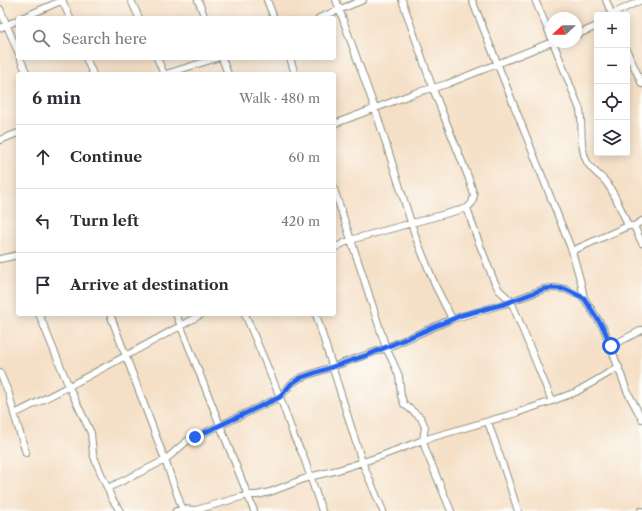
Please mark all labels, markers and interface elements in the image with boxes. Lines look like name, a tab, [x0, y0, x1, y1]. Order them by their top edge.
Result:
north arrow	[546, 12, 582, 48]
map controls	[594, 12, 630, 156]
button: +	[594, 12, 630, 48]
search box	[16, 16, 336, 60]
icon: search	[30, 27, 52, 49]
text: Search here	[62, 29, 147, 48]
button: −	[594, 48, 630, 84]
button: locate	[594, 84, 630, 120]
text: 6 min	[32, 88, 81, 108]
text: Walk · 480 m	[239, 90, 320, 106]
button: layers	[594, 120, 630, 156]
icon: ahead	[32, 146, 54, 168]
text: Continue	[70, 147, 142, 166]
text: 60 m	[289, 149, 320, 165]
icon: left	[32, 210, 54, 232]
text: Turn left	[70, 211, 139, 230]
text: 420 m	[281, 213, 320, 229]
icon: arrive	[32, 274, 54, 296]
text: Arrive at destination	[70, 275, 229, 294]
route start	[602, 337, 620, 355]
route end	[186, 428, 204, 446]

